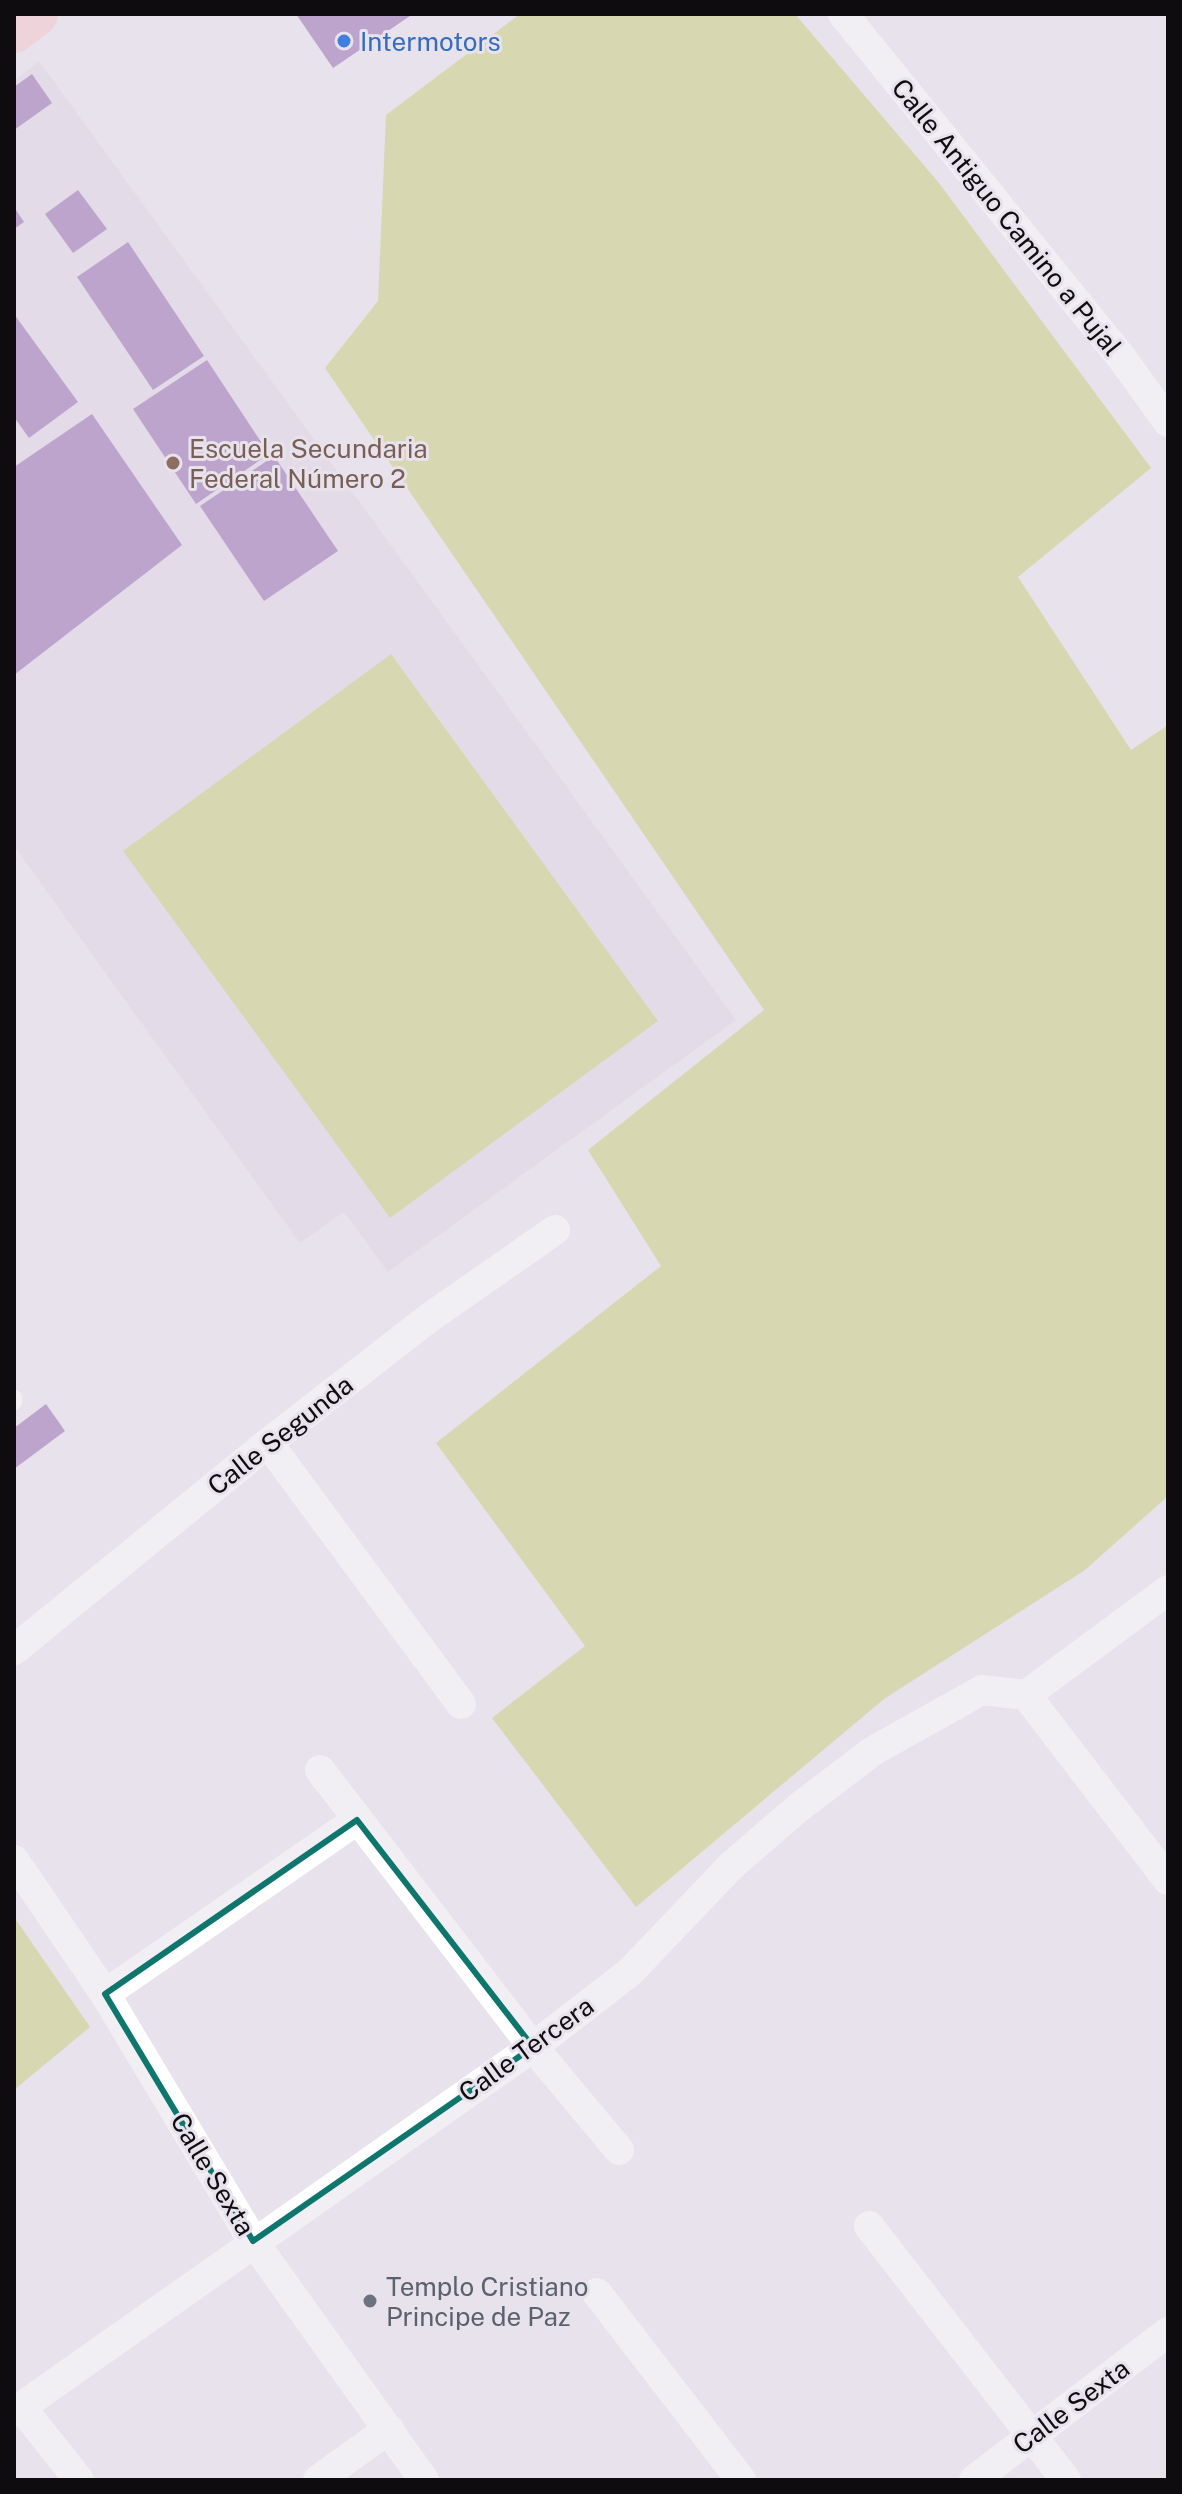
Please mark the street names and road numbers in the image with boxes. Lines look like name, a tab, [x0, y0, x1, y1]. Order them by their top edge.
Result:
street label: Calle Antiguo Camino a Pujal	[886, 72, 1128, 362]
street label: Calle Segunda	[201, 1369, 359, 1501]
street label: Calle Tercera	[453, 1990, 599, 2108]
street label: Calle Sexta	[164, 2107, 262, 2241]
street label: Calle Sexta	[1007, 2352, 1135, 2460]

